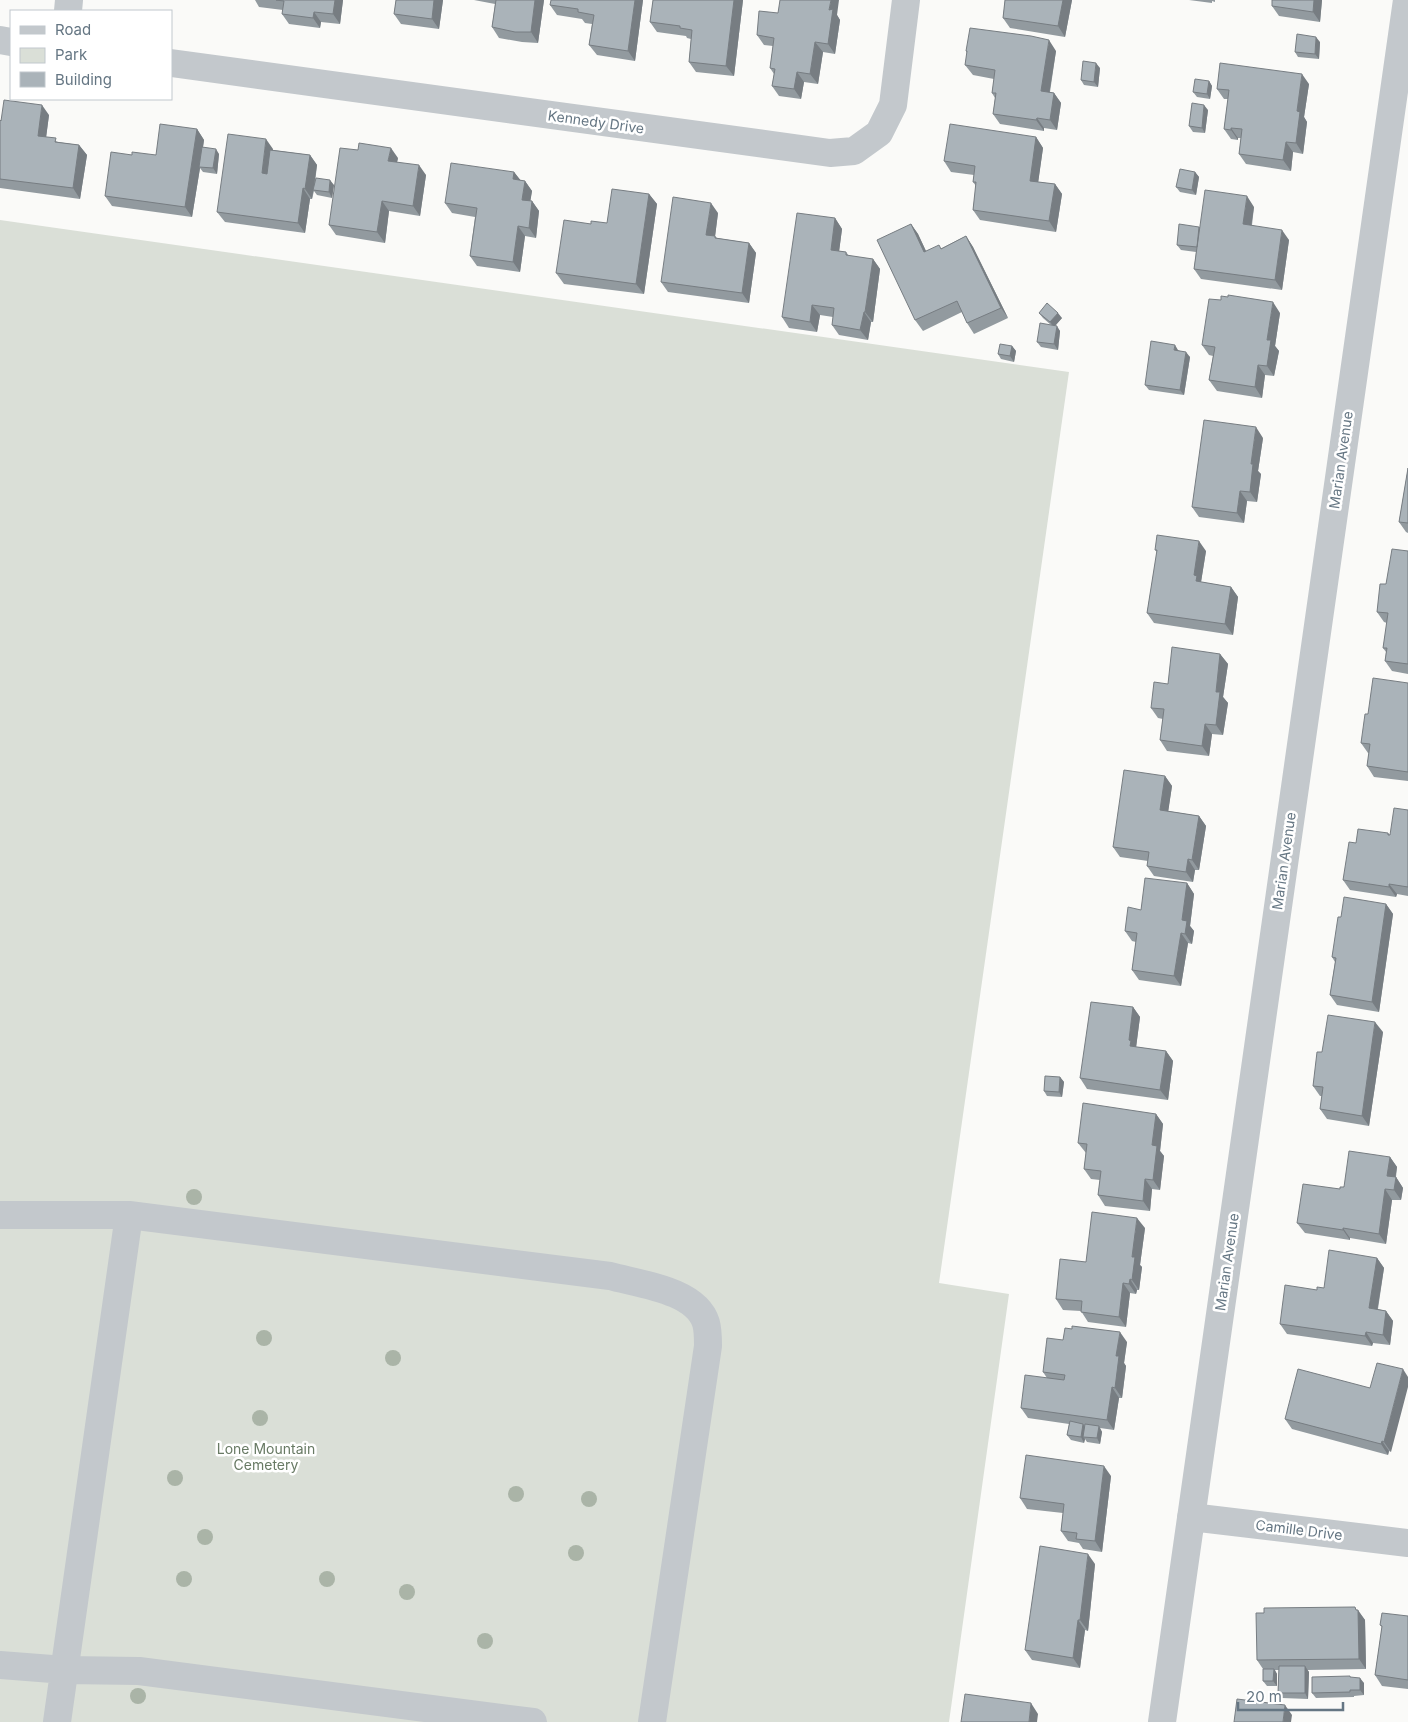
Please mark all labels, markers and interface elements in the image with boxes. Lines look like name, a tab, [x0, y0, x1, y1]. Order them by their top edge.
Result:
legend	[10, 10, 172, 100]
text: Road	[55, 20, 91, 39]
text: Park	[55, 45, 88, 64]
text: Building	[55, 70, 112, 89]
street label: Kennedy Drive	[547, 106, 645, 137]
street label: Marian Avenue	[1325, 410, 1356, 510]
street label: Marian Avenue	[1268, 811, 1299, 911]
street label: Marian Avenue	[1211, 1212, 1242, 1312]
park label: Lone Mountain Cemetery	[217, 1440, 315, 1473]
street label: Camille Drive	[1255, 1516, 1343, 1543]
scale bar	[1238, 1680, 1343, 1712]
text: 20 m	[1246, 1687, 1282, 1706]

